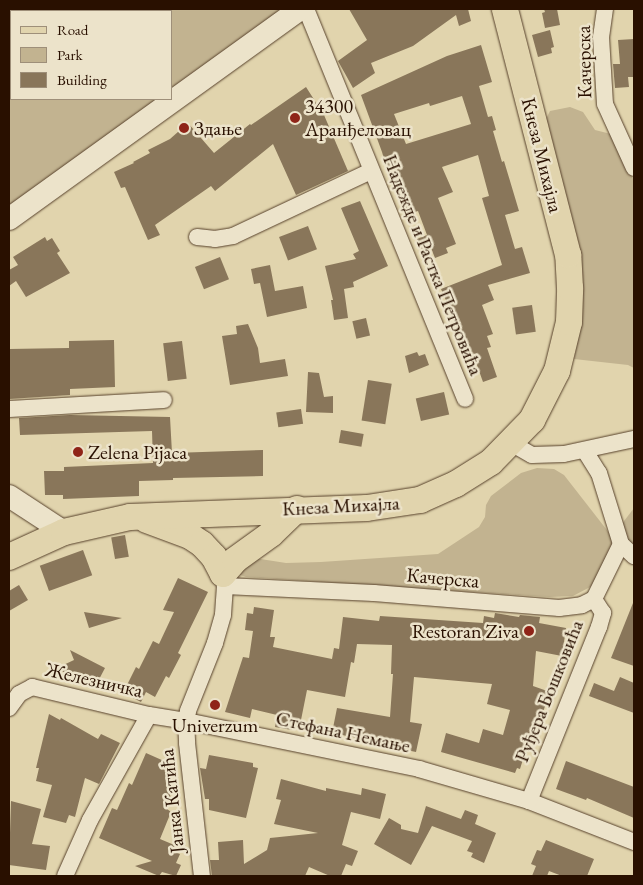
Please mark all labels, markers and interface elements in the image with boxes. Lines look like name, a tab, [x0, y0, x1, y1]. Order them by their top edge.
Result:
legend	[10, 10, 172, 100]
text: Road	[57, 20, 88, 39]
street label: Качерска	[571, 25, 597, 99]
text: Park	[57, 45, 83, 64]
text: Building	[57, 70, 107, 89]
place label: 34300 Аранђеловац	[305, 94, 411, 141]
street label: Кнеза Михајла	[516, 95, 568, 215]
marker: 34300 Аранђеловац	[289, 112, 301, 124]
place label: Здање	[194, 116, 242, 140]
marker: Здање	[178, 122, 190, 134]
street label: Надежде и Растка Петровића	[378, 151, 488, 379]
place label: Zelena Pijaca	[88, 440, 187, 464]
marker: Zelena Pijaca	[72, 446, 84, 458]
street label: Кнеза Михајла	[282, 491, 400, 521]
street label: Качерска	[406, 563, 480, 593]
street label: Руђера Бошковића	[510, 616, 588, 766]
place label: Restoran Ziva	[412, 619, 519, 643]
marker: Restoran Ziva	[523, 625, 535, 637]
street label: Железничка	[43, 657, 145, 703]
marker: Univerzum	[209, 699, 221, 711]
street label: Стефана Немање	[274, 706, 412, 758]
place label: Univerzum	[172, 713, 258, 737]
street label: Јанка Катића	[155, 748, 189, 854]

